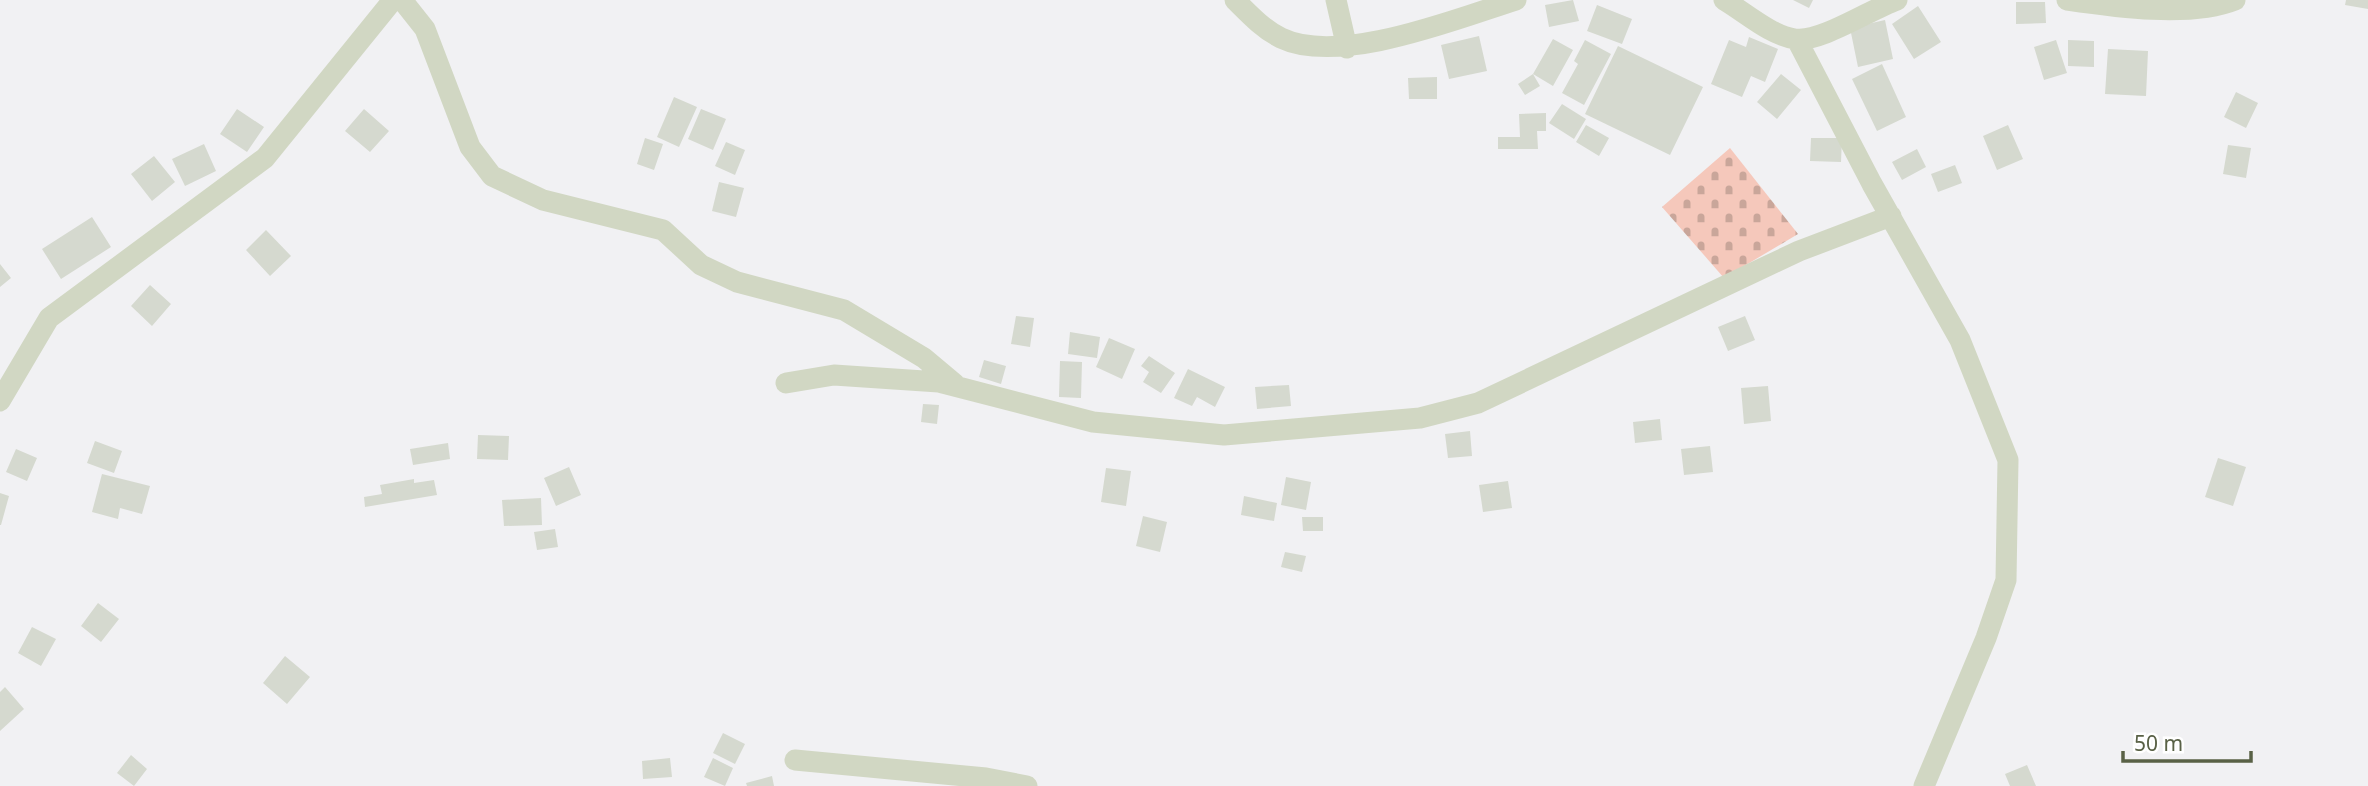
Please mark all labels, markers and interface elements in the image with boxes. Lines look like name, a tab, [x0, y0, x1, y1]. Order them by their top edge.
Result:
scale bar	[2123, 720, 2251, 764]
text: 50 m	[2134, 729, 2183, 757]

